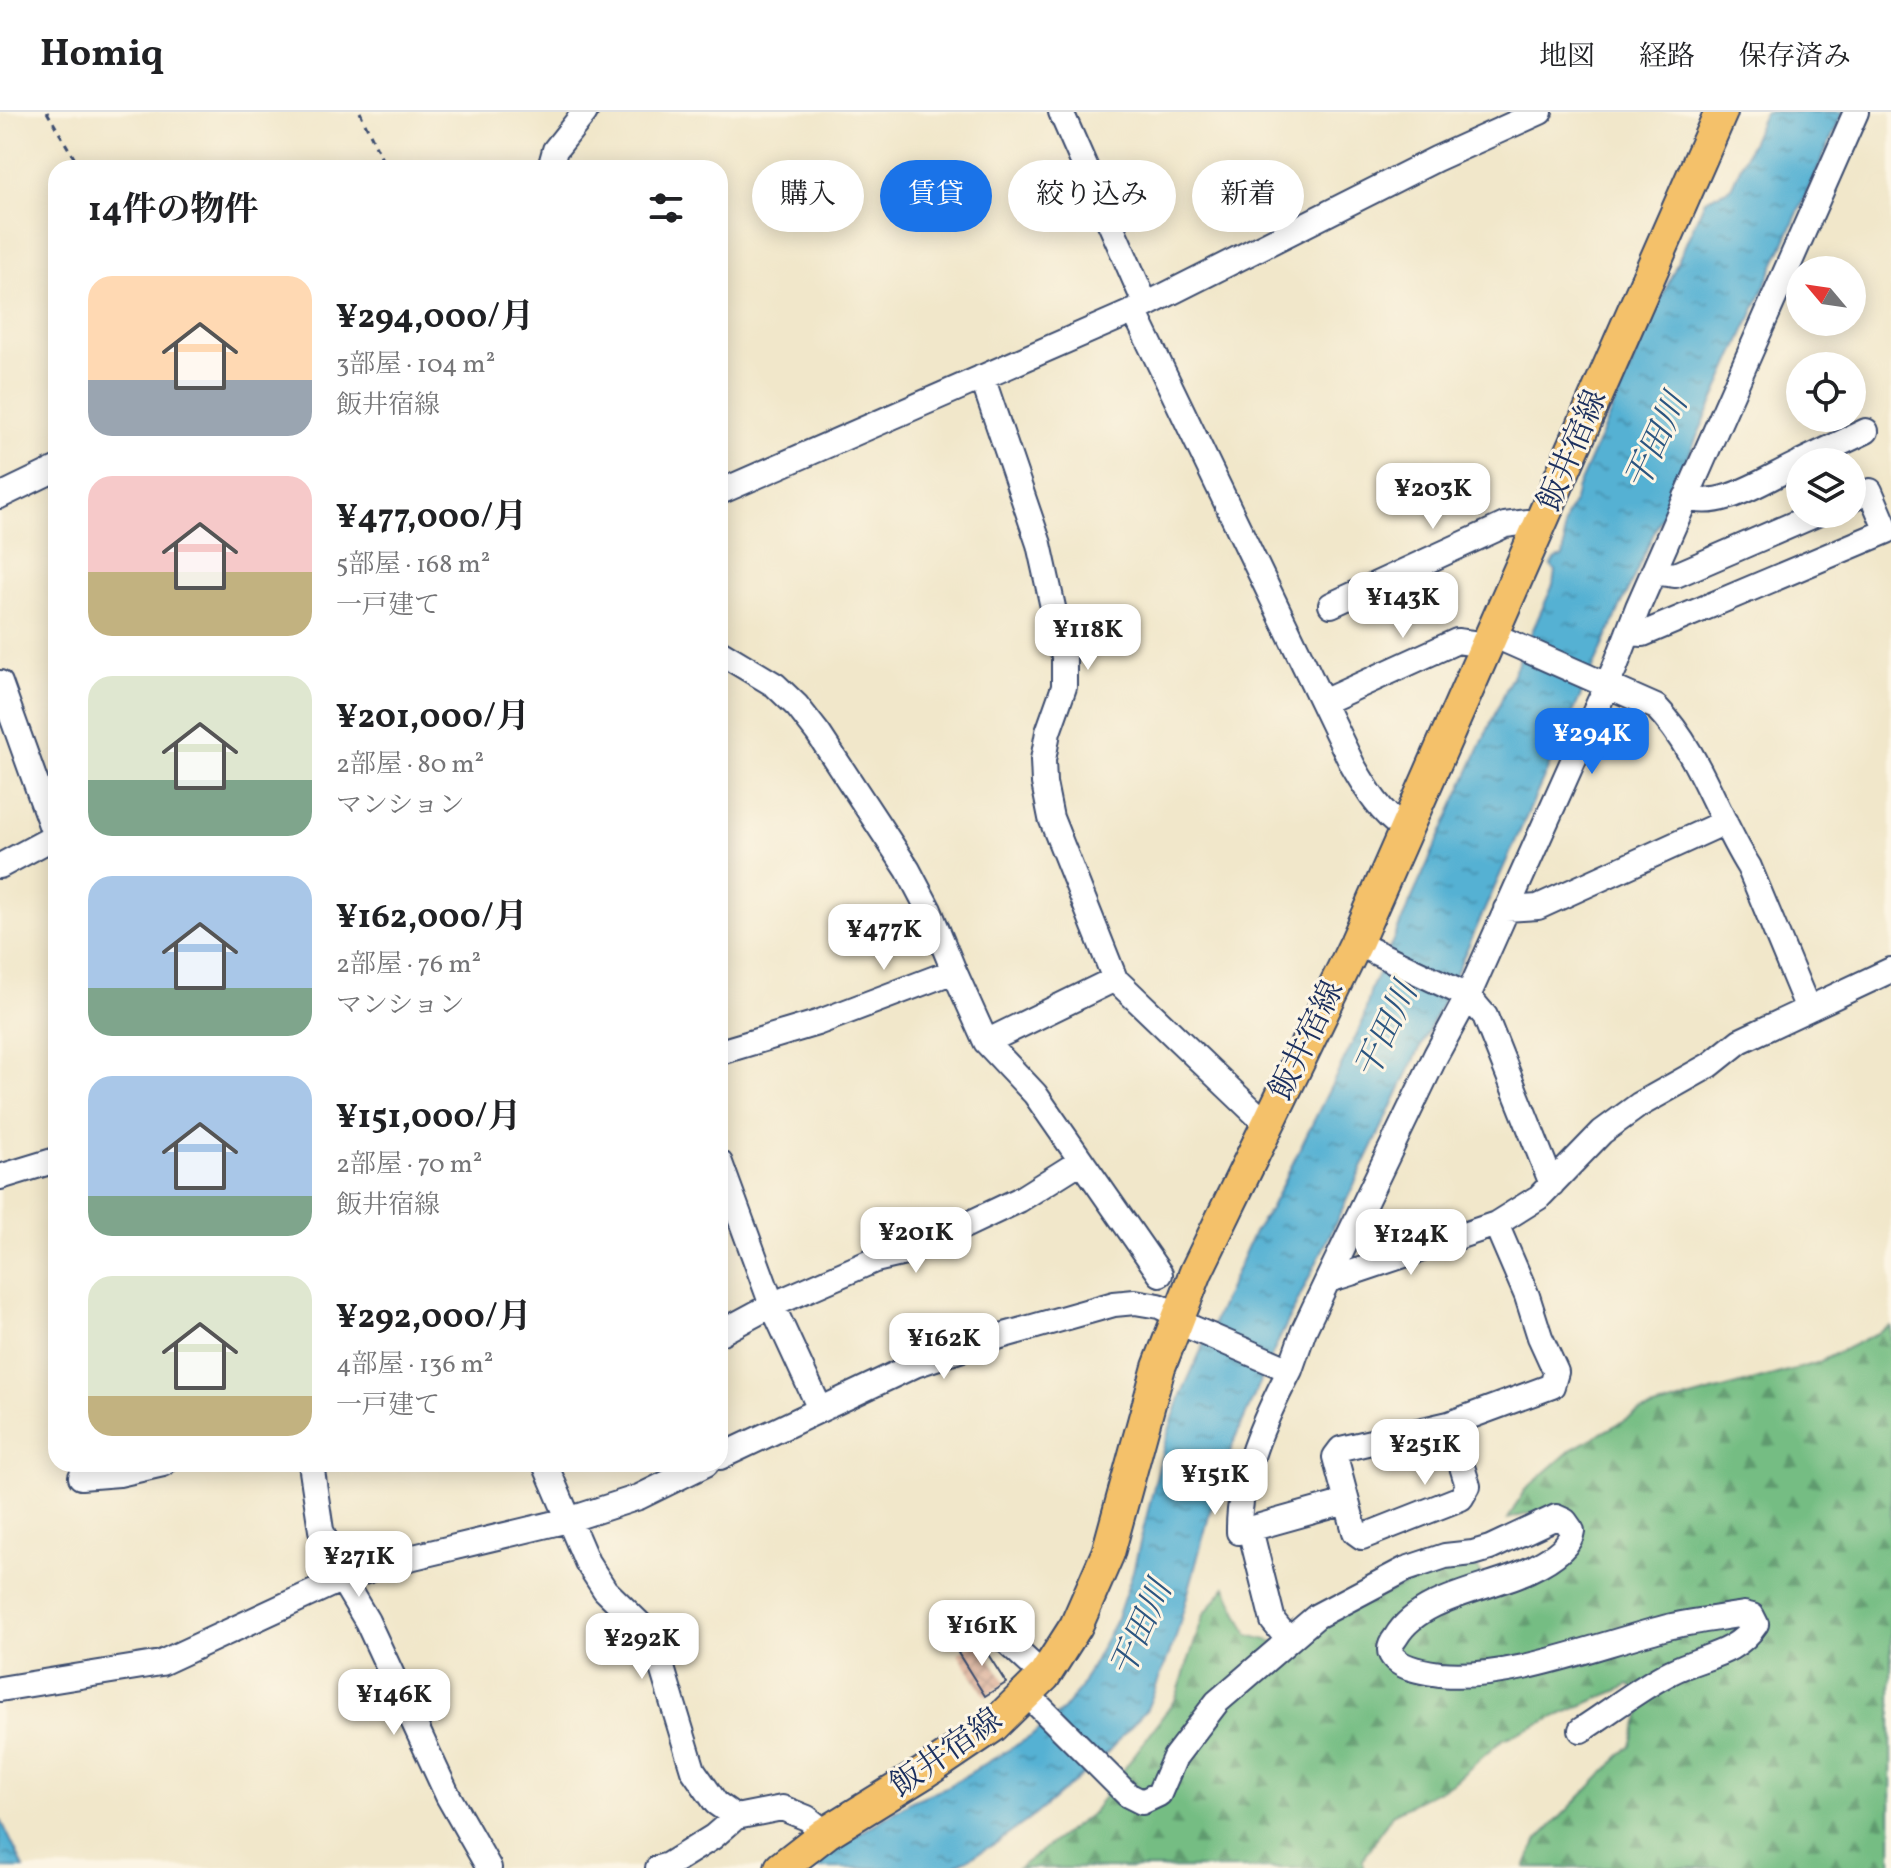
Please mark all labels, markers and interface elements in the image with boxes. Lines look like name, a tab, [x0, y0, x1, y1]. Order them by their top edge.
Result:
text: Homiq	[40, 29, 163, 82]
text: 地図	[1539, 38, 1595, 77]
text: 経路	[1639, 38, 1695, 77]
text: 保存済み	[1739, 38, 1851, 77]
chip: 購入	[752, 160, 864, 232]
chip: 賃貸	[880, 160, 992, 232]
chip: 絞り込み	[1008, 160, 1176, 232]
chip: 新着	[1192, 160, 1304, 232]
icon: filters	[644, 186, 688, 230]
text: 14件の物件	[88, 188, 258, 235]
north arrow	[1786, 256, 1866, 336]
map controls	[1786, 256, 1866, 528]
text: ¥294,000/月	[336, 295, 534, 342]
icon: home	[152, 308, 248, 404]
text: 3部屋 · 104 m²	[336, 347, 495, 383]
button: locate	[1786, 352, 1866, 432]
street label: 飯井宿線	[1529, 383, 1619, 519]
water label: 干田川	[1615, 383, 1703, 499]
text: 飯井宿線	[336, 388, 440, 424]
button: layers	[1786, 448, 1866, 528]
pin: ¥203K	[1377, 463, 1489, 531]
text: ¥203K	[1394, 471, 1472, 507]
text: ¥477,000/月	[336, 495, 527, 542]
icon: home	[152, 508, 248, 604]
text: 5部屋 · 168 m²	[336, 547, 490, 583]
pin: ¥143K	[1347, 572, 1459, 640]
text: ¥143K	[1366, 580, 1440, 616]
text: 一戸建て	[336, 588, 440, 624]
pin: ¥118K	[1032, 604, 1144, 672]
text: ¥118K	[1053, 612, 1123, 648]
text: ¥201,000/月	[336, 695, 530, 742]
icon: home	[152, 708, 248, 804]
pin: ¥294K	[1536, 708, 1648, 776]
text: ¥294K	[1553, 716, 1631, 752]
text: 2部屋 · 80 m²	[336, 747, 484, 783]
text: マンション	[336, 788, 465, 824]
text: ¥162,000/月	[336, 895, 528, 942]
pin: ¥477K	[828, 904, 940, 972]
icon: home	[152, 908, 248, 1004]
text: ¥477K	[846, 912, 922, 948]
text: 2部屋 · 76 m²	[336, 947, 481, 983]
water label: 干田川	[1345, 972, 1433, 1088]
street label: 飯井宿線	[1260, 974, 1356, 1108]
text: マンション	[336, 988, 465, 1024]
text: ¥151,000/月	[336, 1095, 522, 1142]
icon: home	[152, 1108, 248, 1204]
text: 2部屋 · 70 m²	[336, 1147, 482, 1183]
text: 飯井宿線	[336, 1188, 440, 1224]
pin: ¥201K	[860, 1207, 972, 1275]
pin: ¥124K	[1355, 1209, 1467, 1277]
text: ¥201K	[878, 1215, 954, 1251]
text: ¥124K	[1374, 1217, 1448, 1253]
text: ¥292,000/月	[336, 1295, 532, 1342]
icon: home	[152, 1308, 248, 1404]
pin: ¥162K	[888, 1313, 1000, 1381]
text: ¥162K	[907, 1321, 981, 1357]
text: 4部屋 · 136 m²	[336, 1347, 493, 1383]
text: 一戸建て	[336, 1388, 440, 1424]
pin: ¥251K	[1369, 1419, 1481, 1487]
text: ¥251K	[1389, 1427, 1461, 1463]
pin: ¥151K	[1159, 1449, 1271, 1517]
text: ¥151K	[1181, 1457, 1249, 1493]
pin: ¥271K	[303, 1531, 415, 1599]
text: ¥271K	[323, 1539, 395, 1575]
water label: 干田川	[1101, 1570, 1187, 1686]
pin: ¥161K	[926, 1600, 1038, 1668]
text: ¥161K	[947, 1608, 1017, 1644]
pin: ¥292K	[586, 1613, 698, 1681]
text: ¥292K	[604, 1621, 680, 1657]
pin: ¥146K	[338, 1669, 450, 1737]
text: ¥146K	[356, 1677, 432, 1713]
street label: 飯井宿線	[882, 1699, 1012, 1809]

